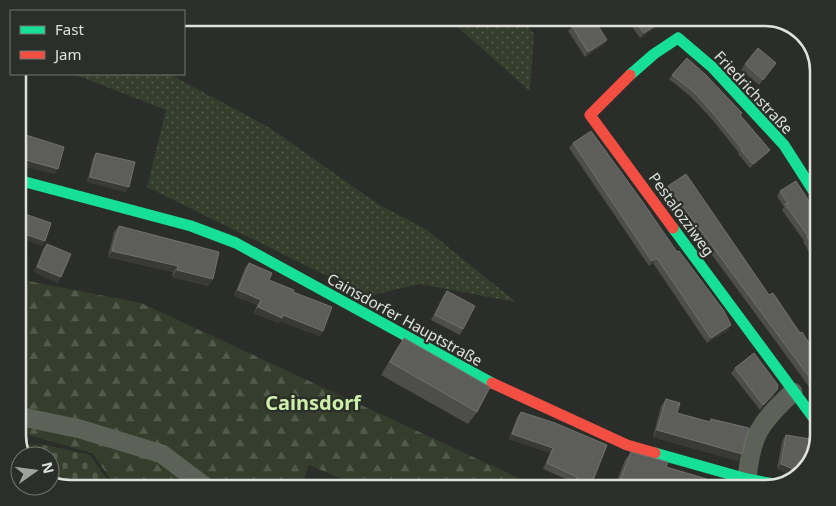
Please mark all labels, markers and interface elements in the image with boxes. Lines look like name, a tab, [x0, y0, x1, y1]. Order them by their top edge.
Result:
legend	[10, 10, 185, 75]
text: Fast	[55, 19, 84, 39]
text: Jam	[53, 44, 82, 64]
street label: Friedrichstraße	[710, 46, 798, 138]
street label: Pestalozziweg	[645, 168, 719, 260]
street label: Cainsdorfer Hauptstraße	[324, 268, 486, 370]
district label: Cainsdorf	[265, 389, 362, 416]
north arrow	[10, 446, 60, 496]
text: N	[38, 460, 59, 476]

